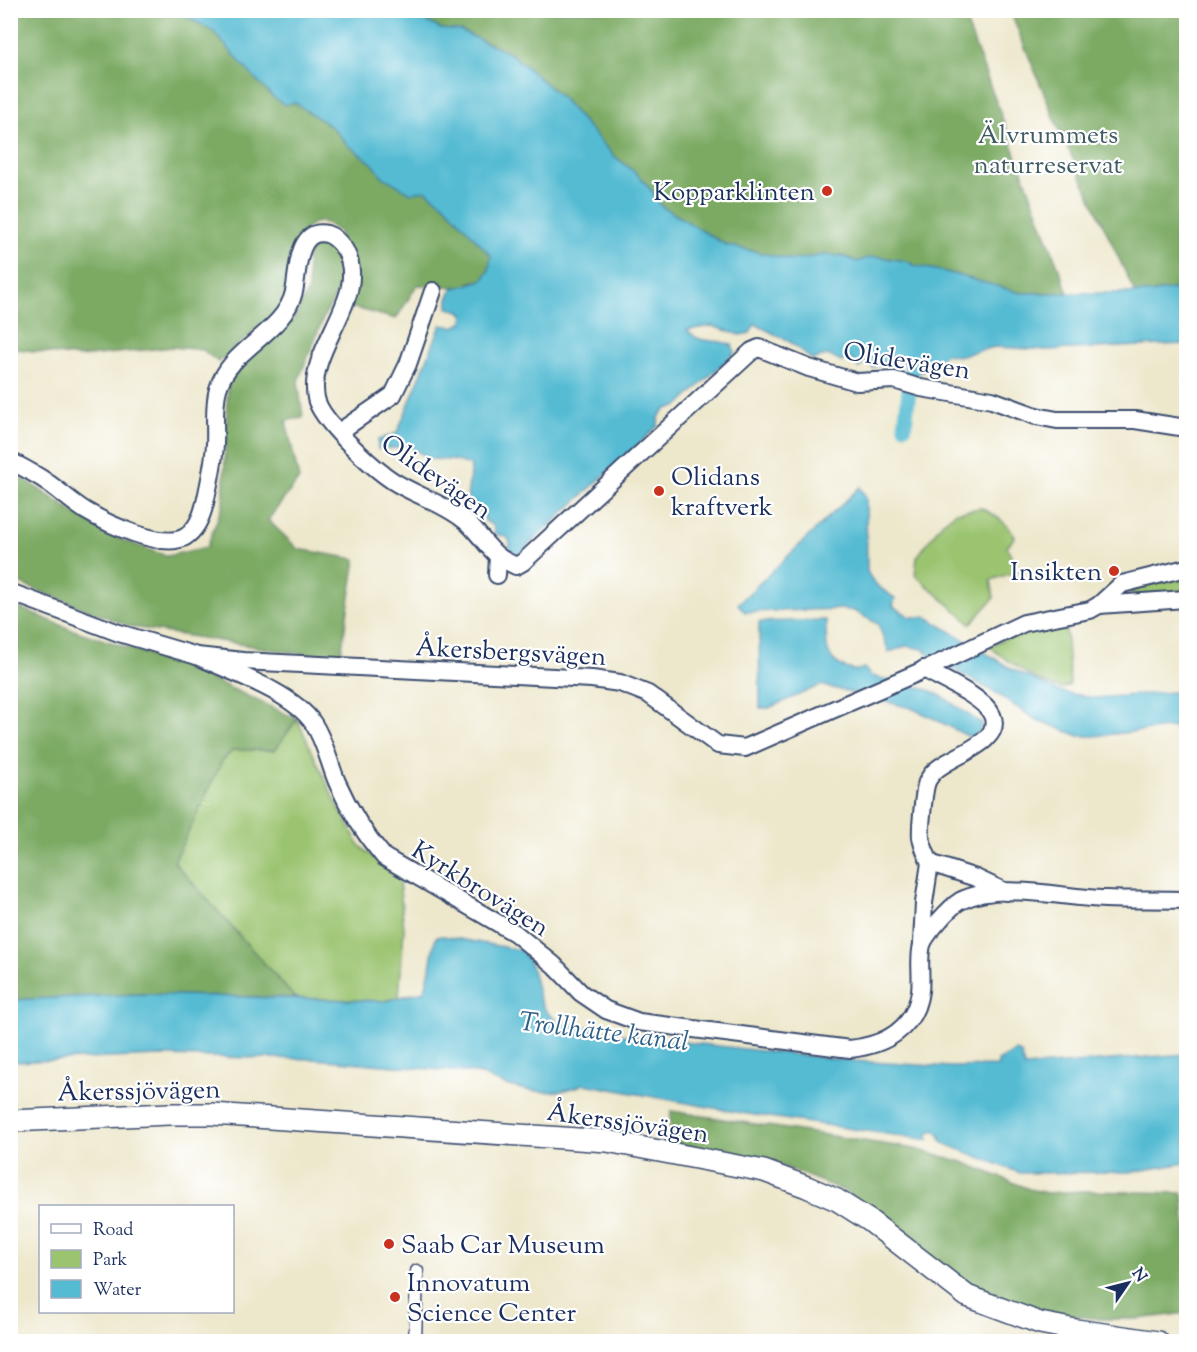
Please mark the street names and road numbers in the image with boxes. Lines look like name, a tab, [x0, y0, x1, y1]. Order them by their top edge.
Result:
street label: Olidevägen	[840, 334, 973, 391]
street label: Olidevägen	[372, 426, 499, 530]
street label: Åkersbergsvägen	[415, 630, 607, 677]
street label: Kyrkbrovägen	[403, 833, 556, 947]
street label: Åkerssjövägen	[57, 1073, 221, 1112]
street label: Åkerssjövägen	[544, 1095, 711, 1154]

